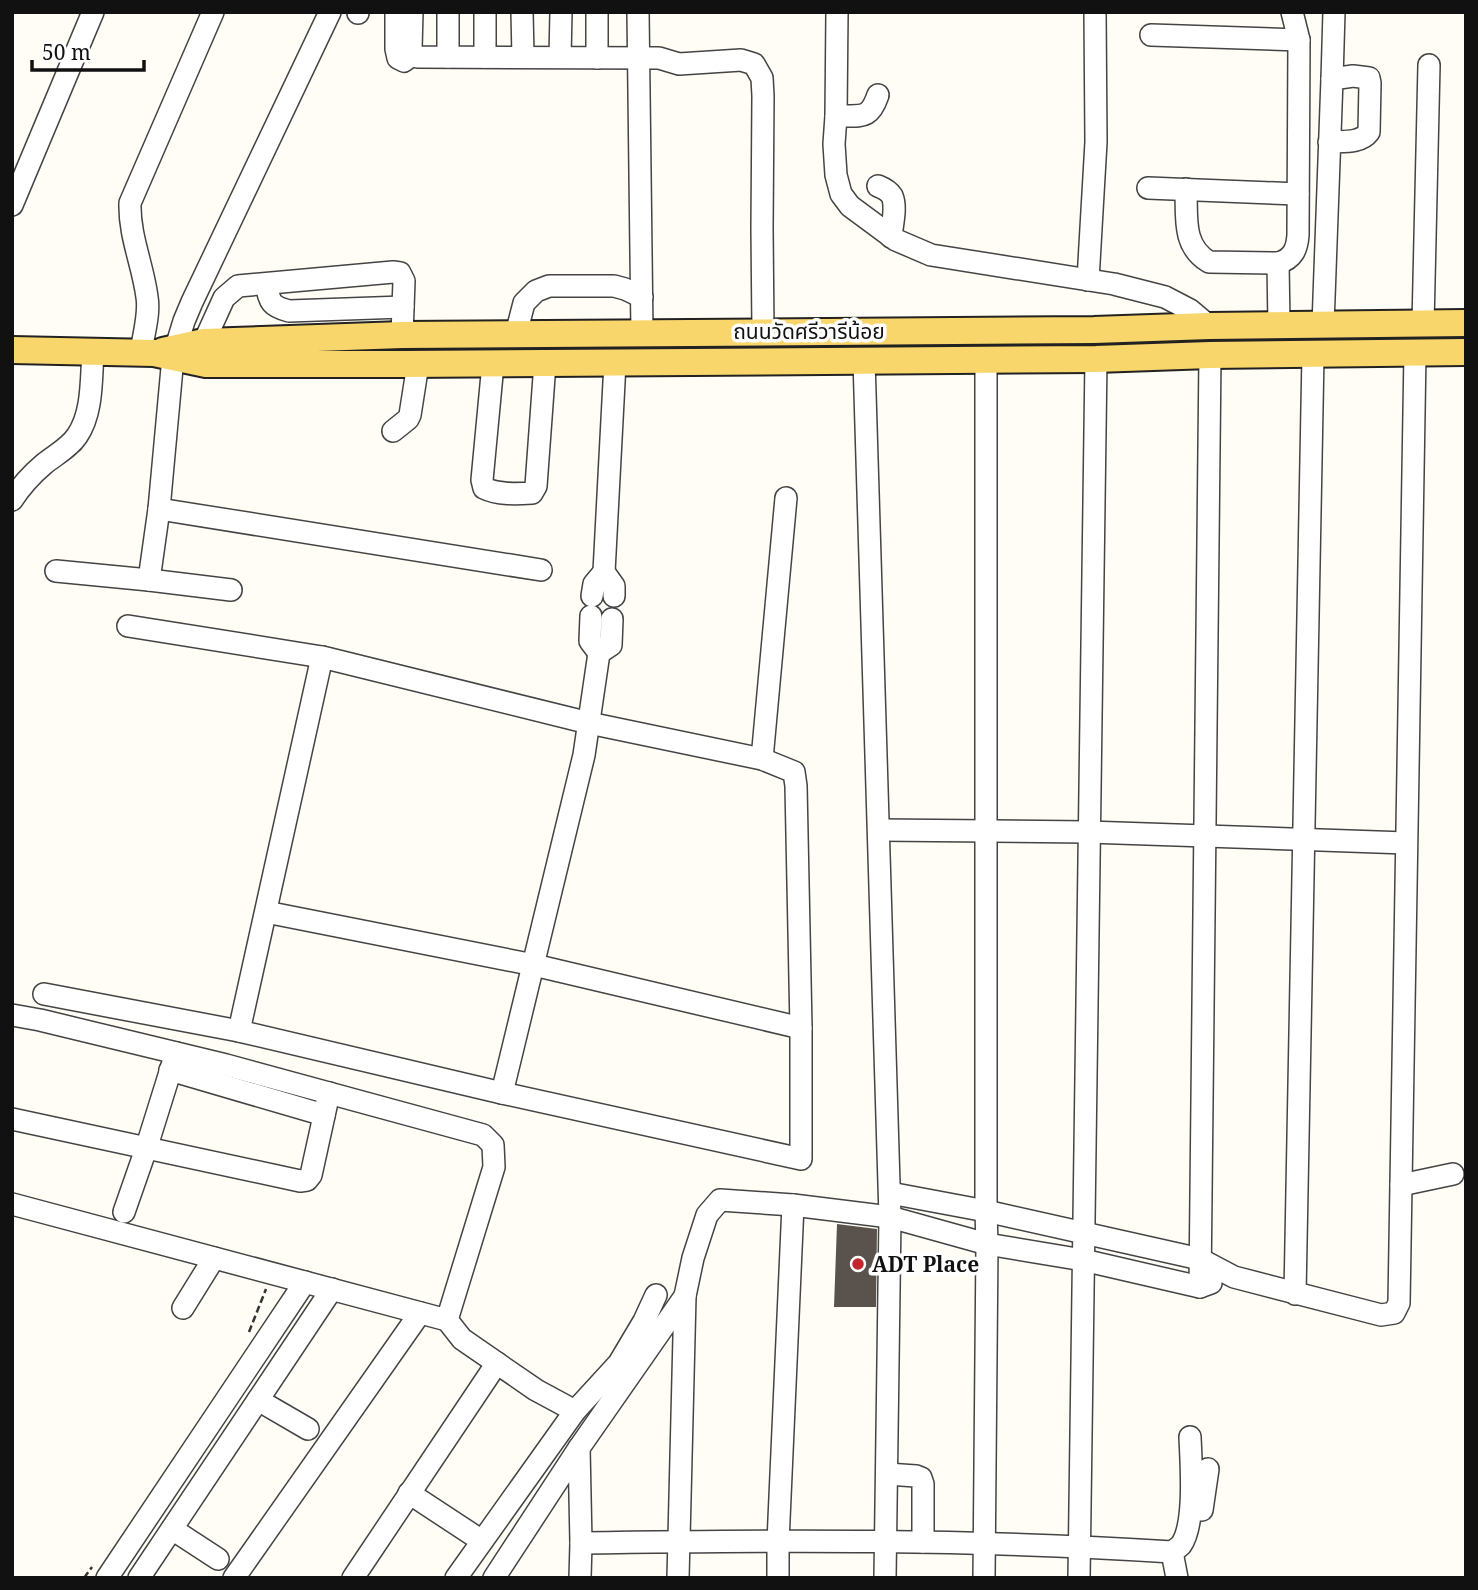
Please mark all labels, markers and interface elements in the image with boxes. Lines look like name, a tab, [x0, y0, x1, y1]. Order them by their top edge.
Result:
scale bar	[32, 28, 144, 72]
text: 50 m	[42, 38, 91, 66]
street label: ถนนวัดศรีวารีน้อย	[733, 317, 885, 345]
place label: ADT Place	[872, 1250, 979, 1278]
marker: ADT Place	[850, 1256, 866, 1272]

